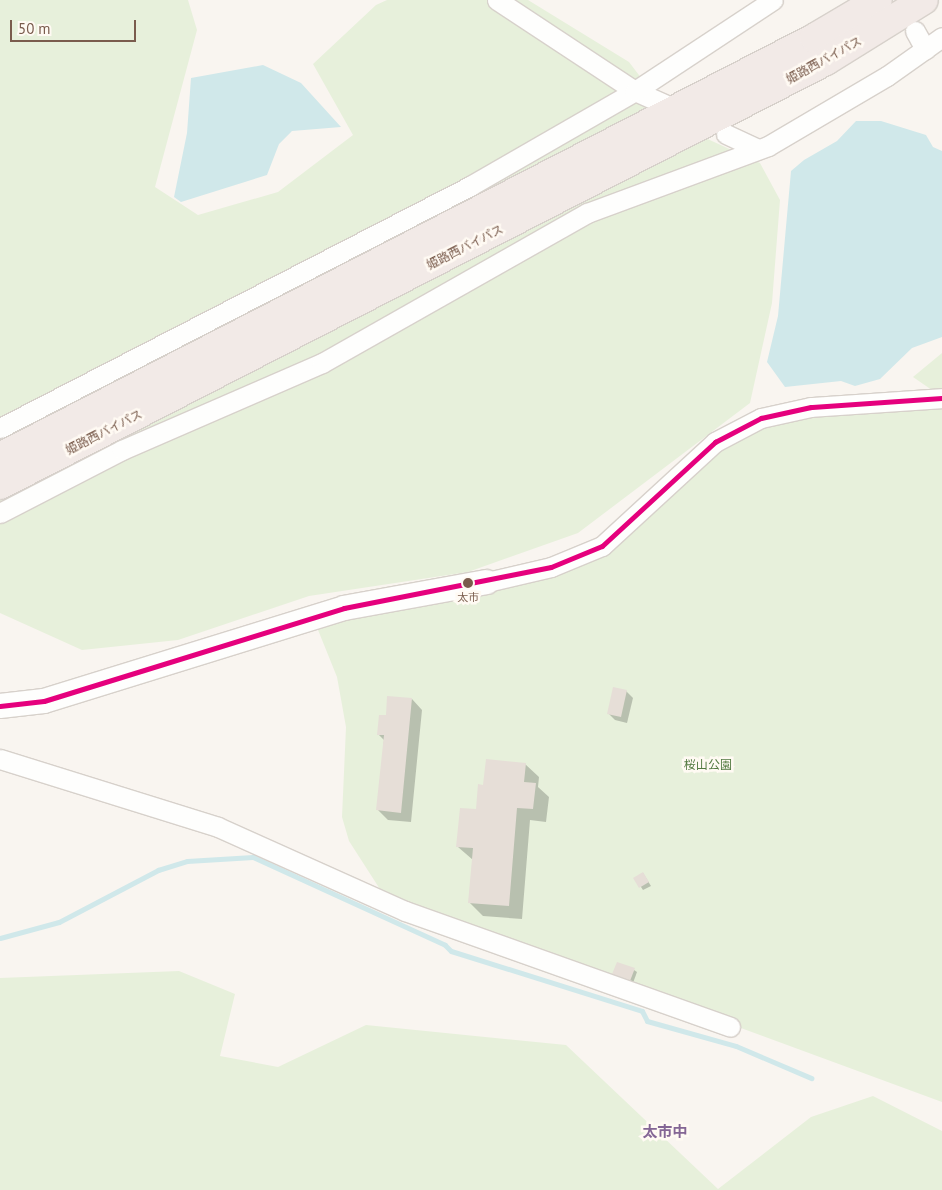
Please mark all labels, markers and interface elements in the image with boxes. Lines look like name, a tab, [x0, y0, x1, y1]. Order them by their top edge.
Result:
scale bar	[12, 10, 139, 42]
text: 50 m	[18, 19, 51, 38]
street label: 姫路西バイパス	[784, 33, 864, 87]
street label: 姫路西バイパス	[424, 222, 506, 272]
street label: 姫路西バイパス	[63, 407, 145, 457]
marker: 太市	[463, 578, 473, 588]
place label: 太市	[457, 590, 479, 604]
park label: 桜山公園	[684, 758, 732, 772]
district label: 太市中	[643, 1123, 687, 1141]

